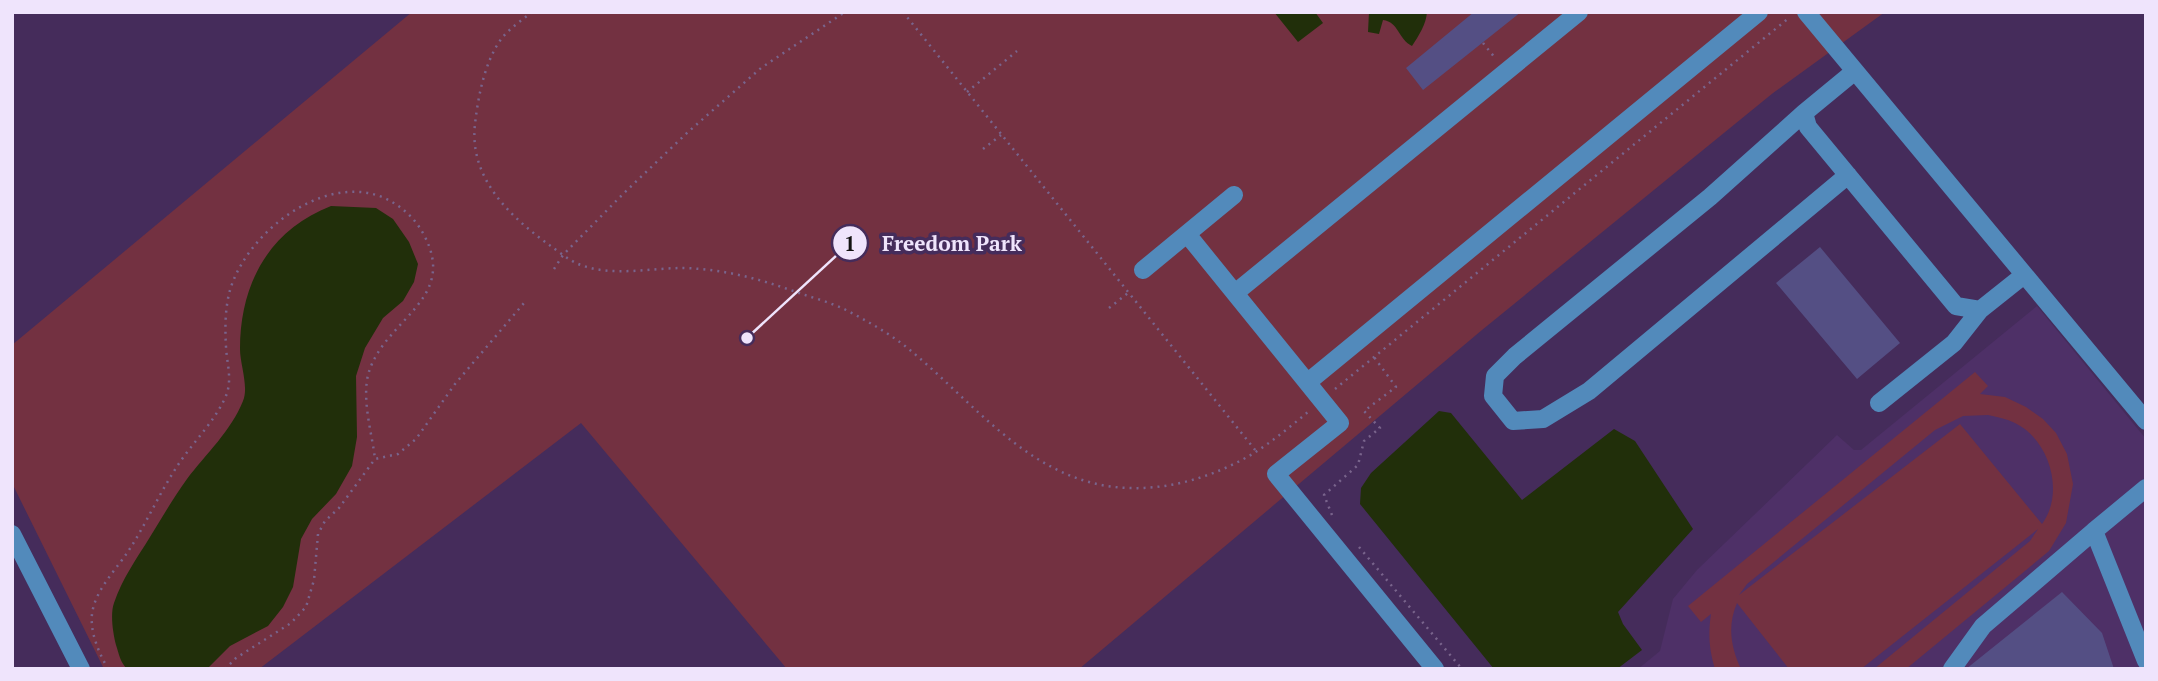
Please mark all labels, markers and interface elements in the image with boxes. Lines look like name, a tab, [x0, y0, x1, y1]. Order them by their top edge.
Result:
callout: Freedom Park	[833, 222, 1036, 264]
text: 1	[844, 229, 856, 257]
text: Freedom Park	[882, 229, 1023, 257]

